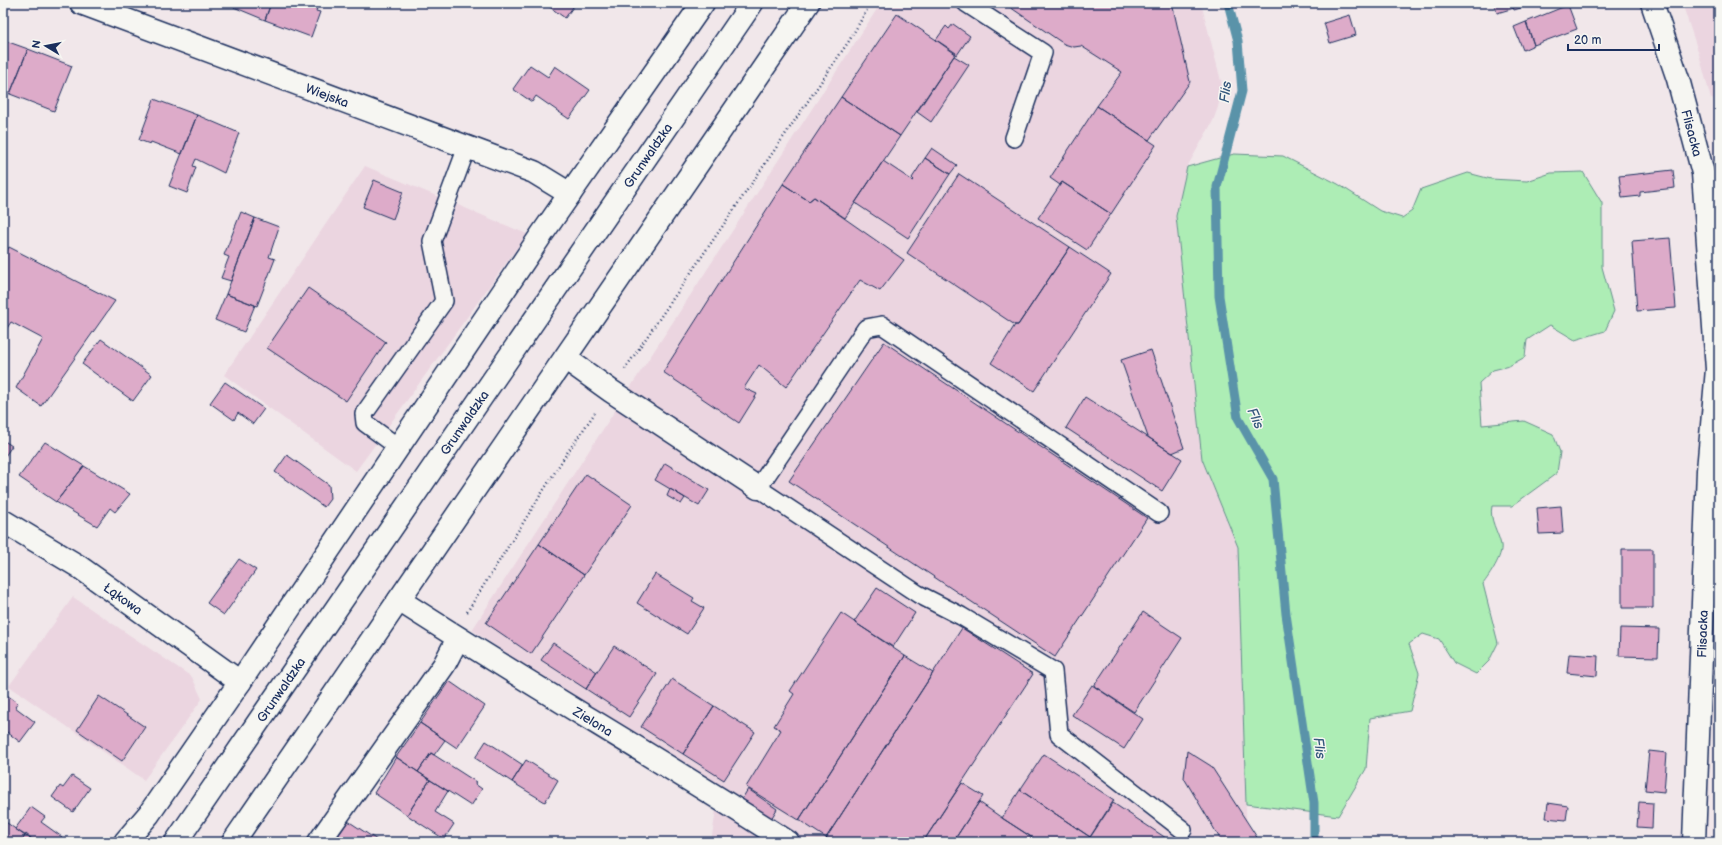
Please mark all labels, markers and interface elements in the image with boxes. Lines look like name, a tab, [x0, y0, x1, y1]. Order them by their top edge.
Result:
north arrow	[26, 26, 66, 66]
scale bar	[1568, 26, 1659, 52]
text: 20 m	[1574, 33, 1601, 48]
text: N	[30, 39, 44, 50]
street label: Wiejska	[303, 80, 351, 111]
water label: Flis	[1216, 80, 1235, 104]
street label: Flisacka	[1677, 108, 1705, 158]
street label: Grunwaldzka	[620, 120, 676, 191]
street label: Grunwaldzka	[437, 388, 493, 458]
water label: Flis	[1243, 405, 1268, 432]
street label: Łąkowa	[100, 580, 145, 618]
street label: Flisacka	[1694, 610, 1712, 658]
street label: Grunwaldzka	[254, 655, 309, 725]
street label: Zielona	[569, 703, 616, 740]
water label: Flis	[1310, 736, 1329, 760]

